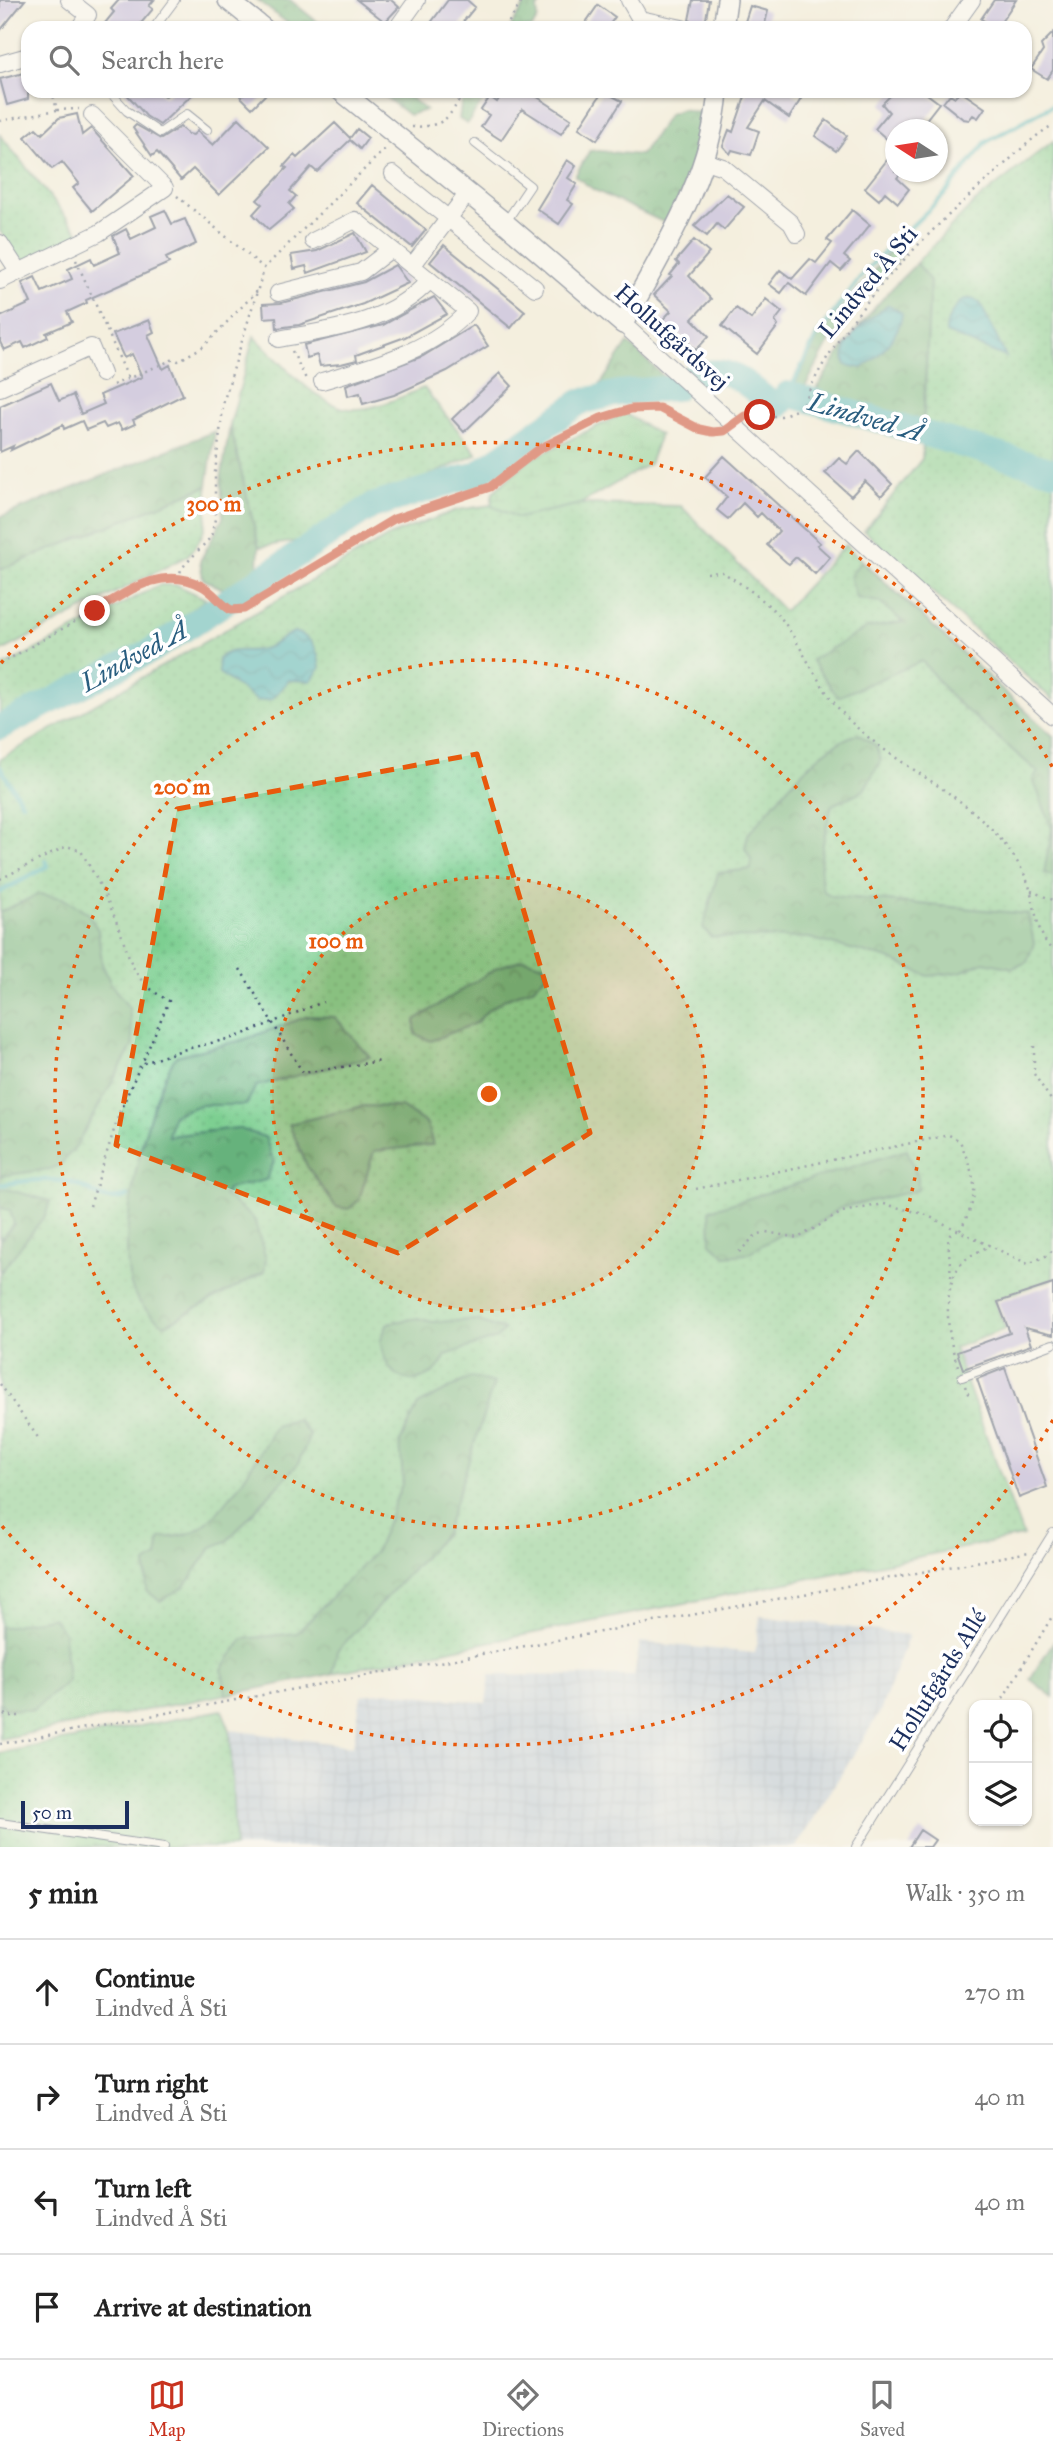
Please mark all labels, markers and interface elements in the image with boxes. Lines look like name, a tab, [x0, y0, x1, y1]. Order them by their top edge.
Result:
search box	[21, 21, 1032, 98]
icon: search	[45, 41, 83, 79]
text: Search here	[101, 44, 224, 76]
north arrow	[885, 119, 948, 182]
street label: Lindved Å Sti	[812, 219, 924, 344]
street label: Hollufgårdsvej	[608, 278, 736, 396]
water label: Lindved Å	[804, 385, 929, 449]
route start	[744, 399, 775, 430]
text: 300 m	[186, 491, 242, 517]
route end	[79, 595, 110, 626]
water label: Lindved Å	[74, 613, 195, 699]
text: 200 m	[154, 774, 211, 800]
text: 100 m	[309, 928, 364, 954]
centre of rings	[477, 1082, 501, 1106]
street label: Hollufgårds Allé	[882, 1604, 994, 1756]
map controls	[969, 1700, 1032, 1826]
button: locate	[969, 1700, 1032, 1763]
button: layers	[969, 1763, 1032, 1826]
scale bar	[21, 1798, 130, 1830]
text: 50 m	[32, 1801, 72, 1824]
text: 5 min	[28, 1875, 98, 1911]
text: Walk · 350 m	[905, 1879, 1025, 1907]
text: Continue	[95, 1962, 195, 1994]
icon: ahead	[28, 1973, 66, 2011]
text: 270 m	[964, 1978, 1025, 2006]
text: Lindved Å Sti	[95, 1994, 227, 2022]
text: Turn right	[95, 2067, 208, 2099]
icon: right	[28, 2078, 66, 2116]
text: 40 m	[975, 2083, 1025, 2111]
text: Lindved Å Sti	[95, 2099, 227, 2127]
text: Turn left	[95, 2172, 191, 2204]
icon: left	[28, 2183, 66, 2221]
text: 40 m	[975, 2188, 1025, 2216]
text: Lindved Å Sti	[95, 2204, 227, 2232]
icon: arrive	[28, 2288, 66, 2326]
text: Arrive at destination	[95, 2291, 312, 2323]
tab: Map	[148, 2376, 186, 2441]
tab: Directions	[482, 2376, 564, 2441]
tab: Saved	[860, 2376, 905, 2441]

